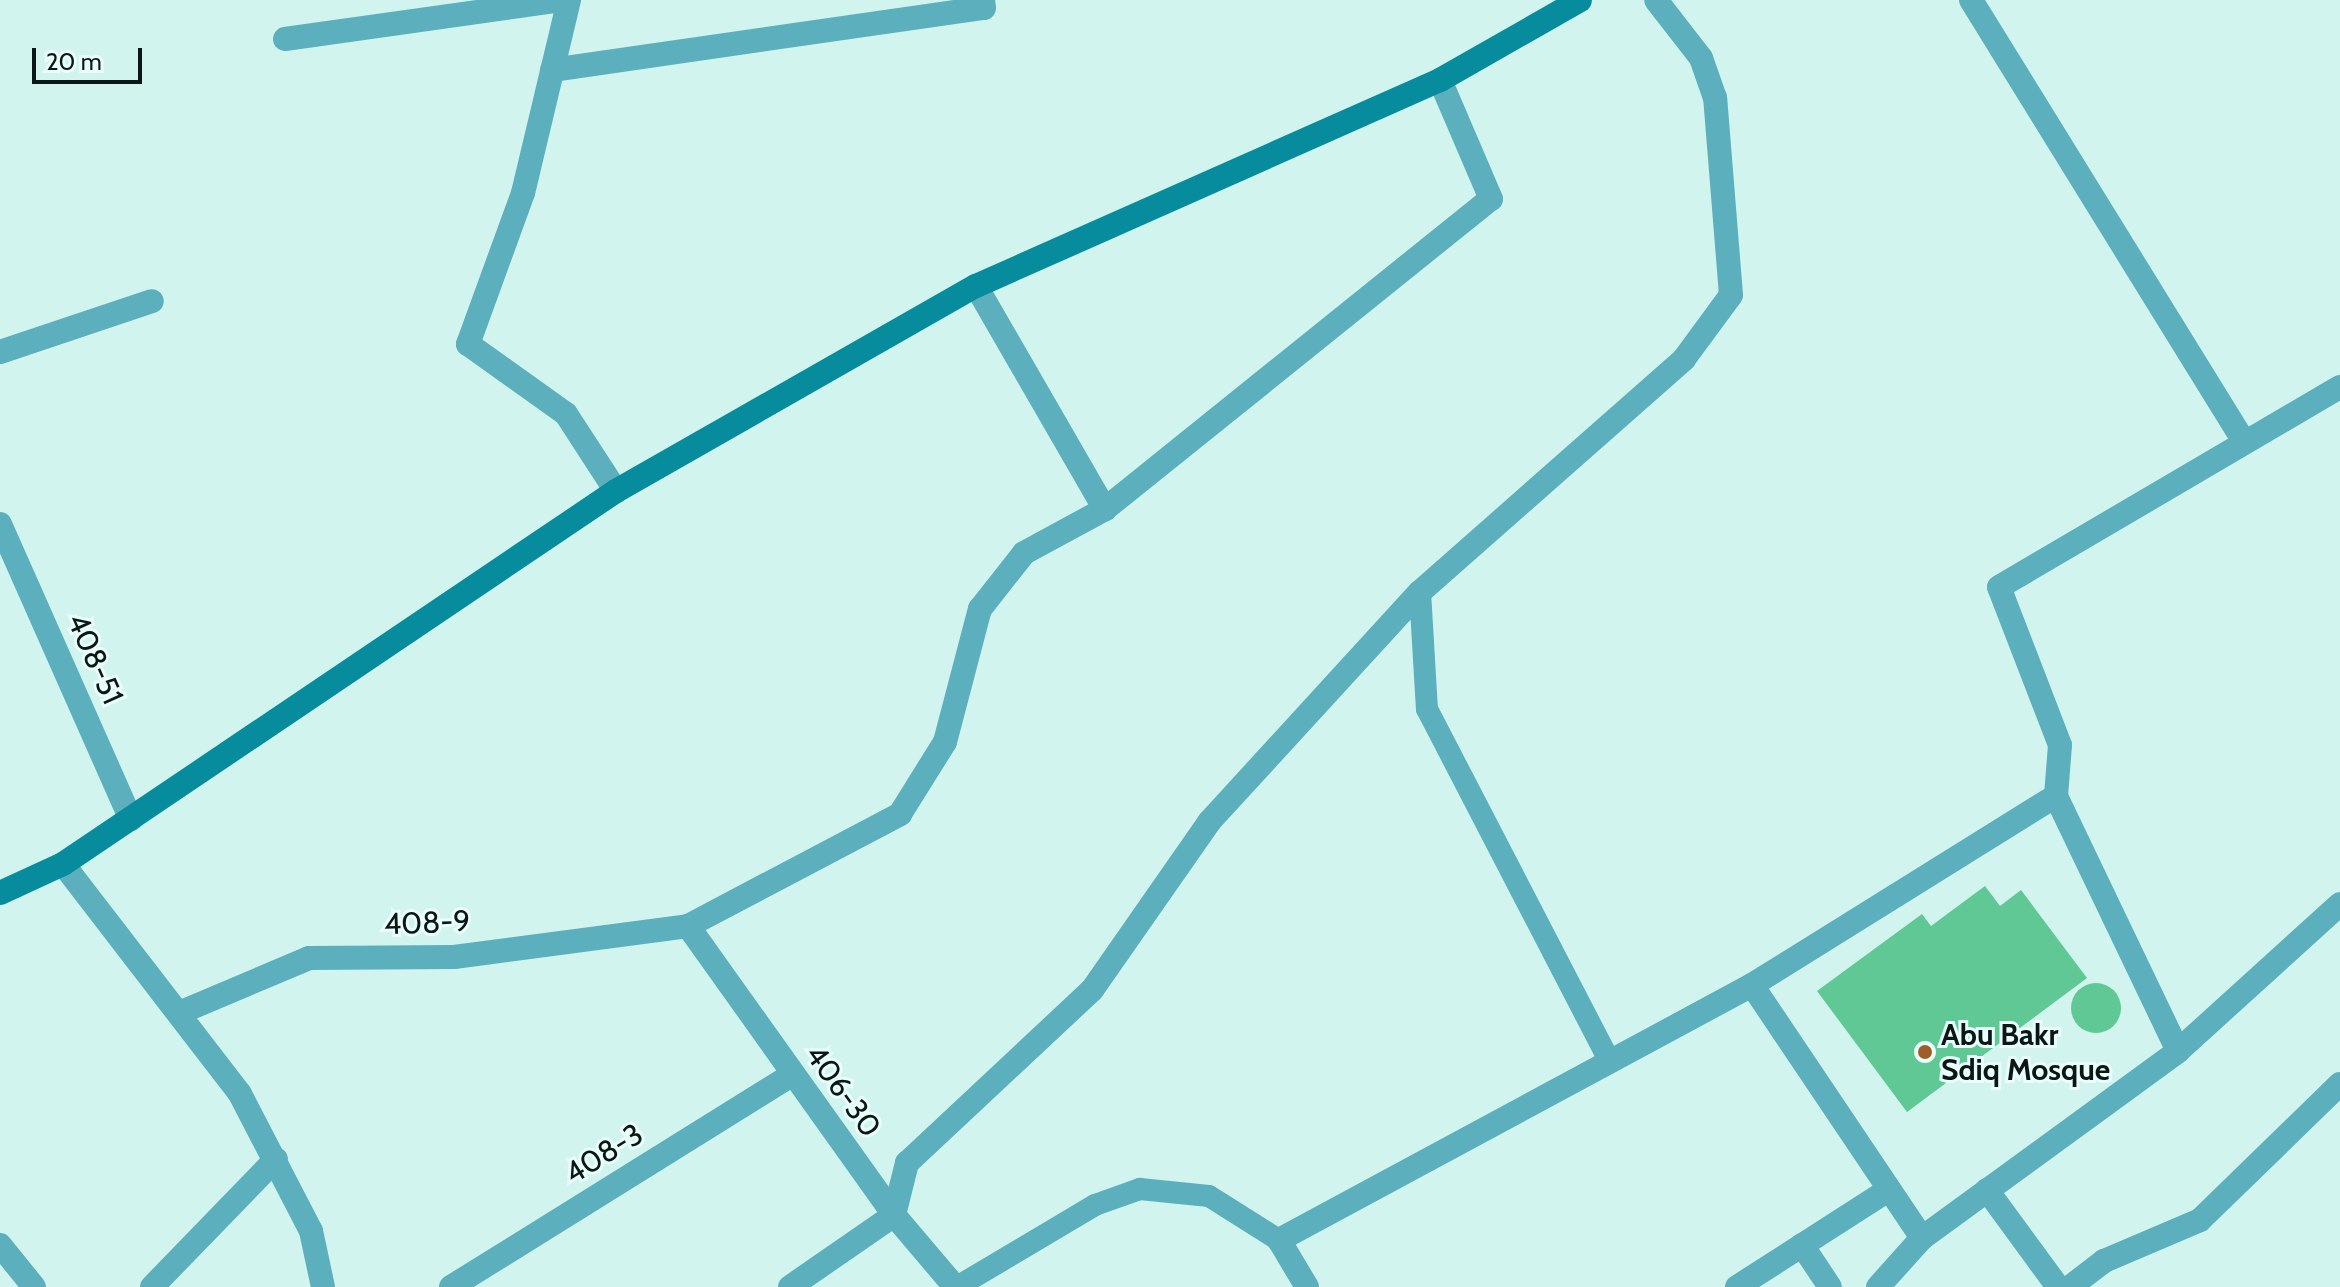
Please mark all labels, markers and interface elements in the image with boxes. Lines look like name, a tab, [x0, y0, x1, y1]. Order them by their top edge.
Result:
scale bar	[36, 32, 146, 82]
text: 20 m	[46, 47, 102, 76]
street label: 408-51	[59, 608, 131, 710]
street label: 408-9	[383, 904, 471, 942]
place label: Abu Bakr Sdiq Mosque	[1941, 1017, 2110, 1088]
street label: 406-30	[798, 1038, 888, 1144]
marker: Abu Bakr Sdiq Mosque	[1916, 1043, 1934, 1061]
street label: 408-3	[558, 1116, 650, 1192]

